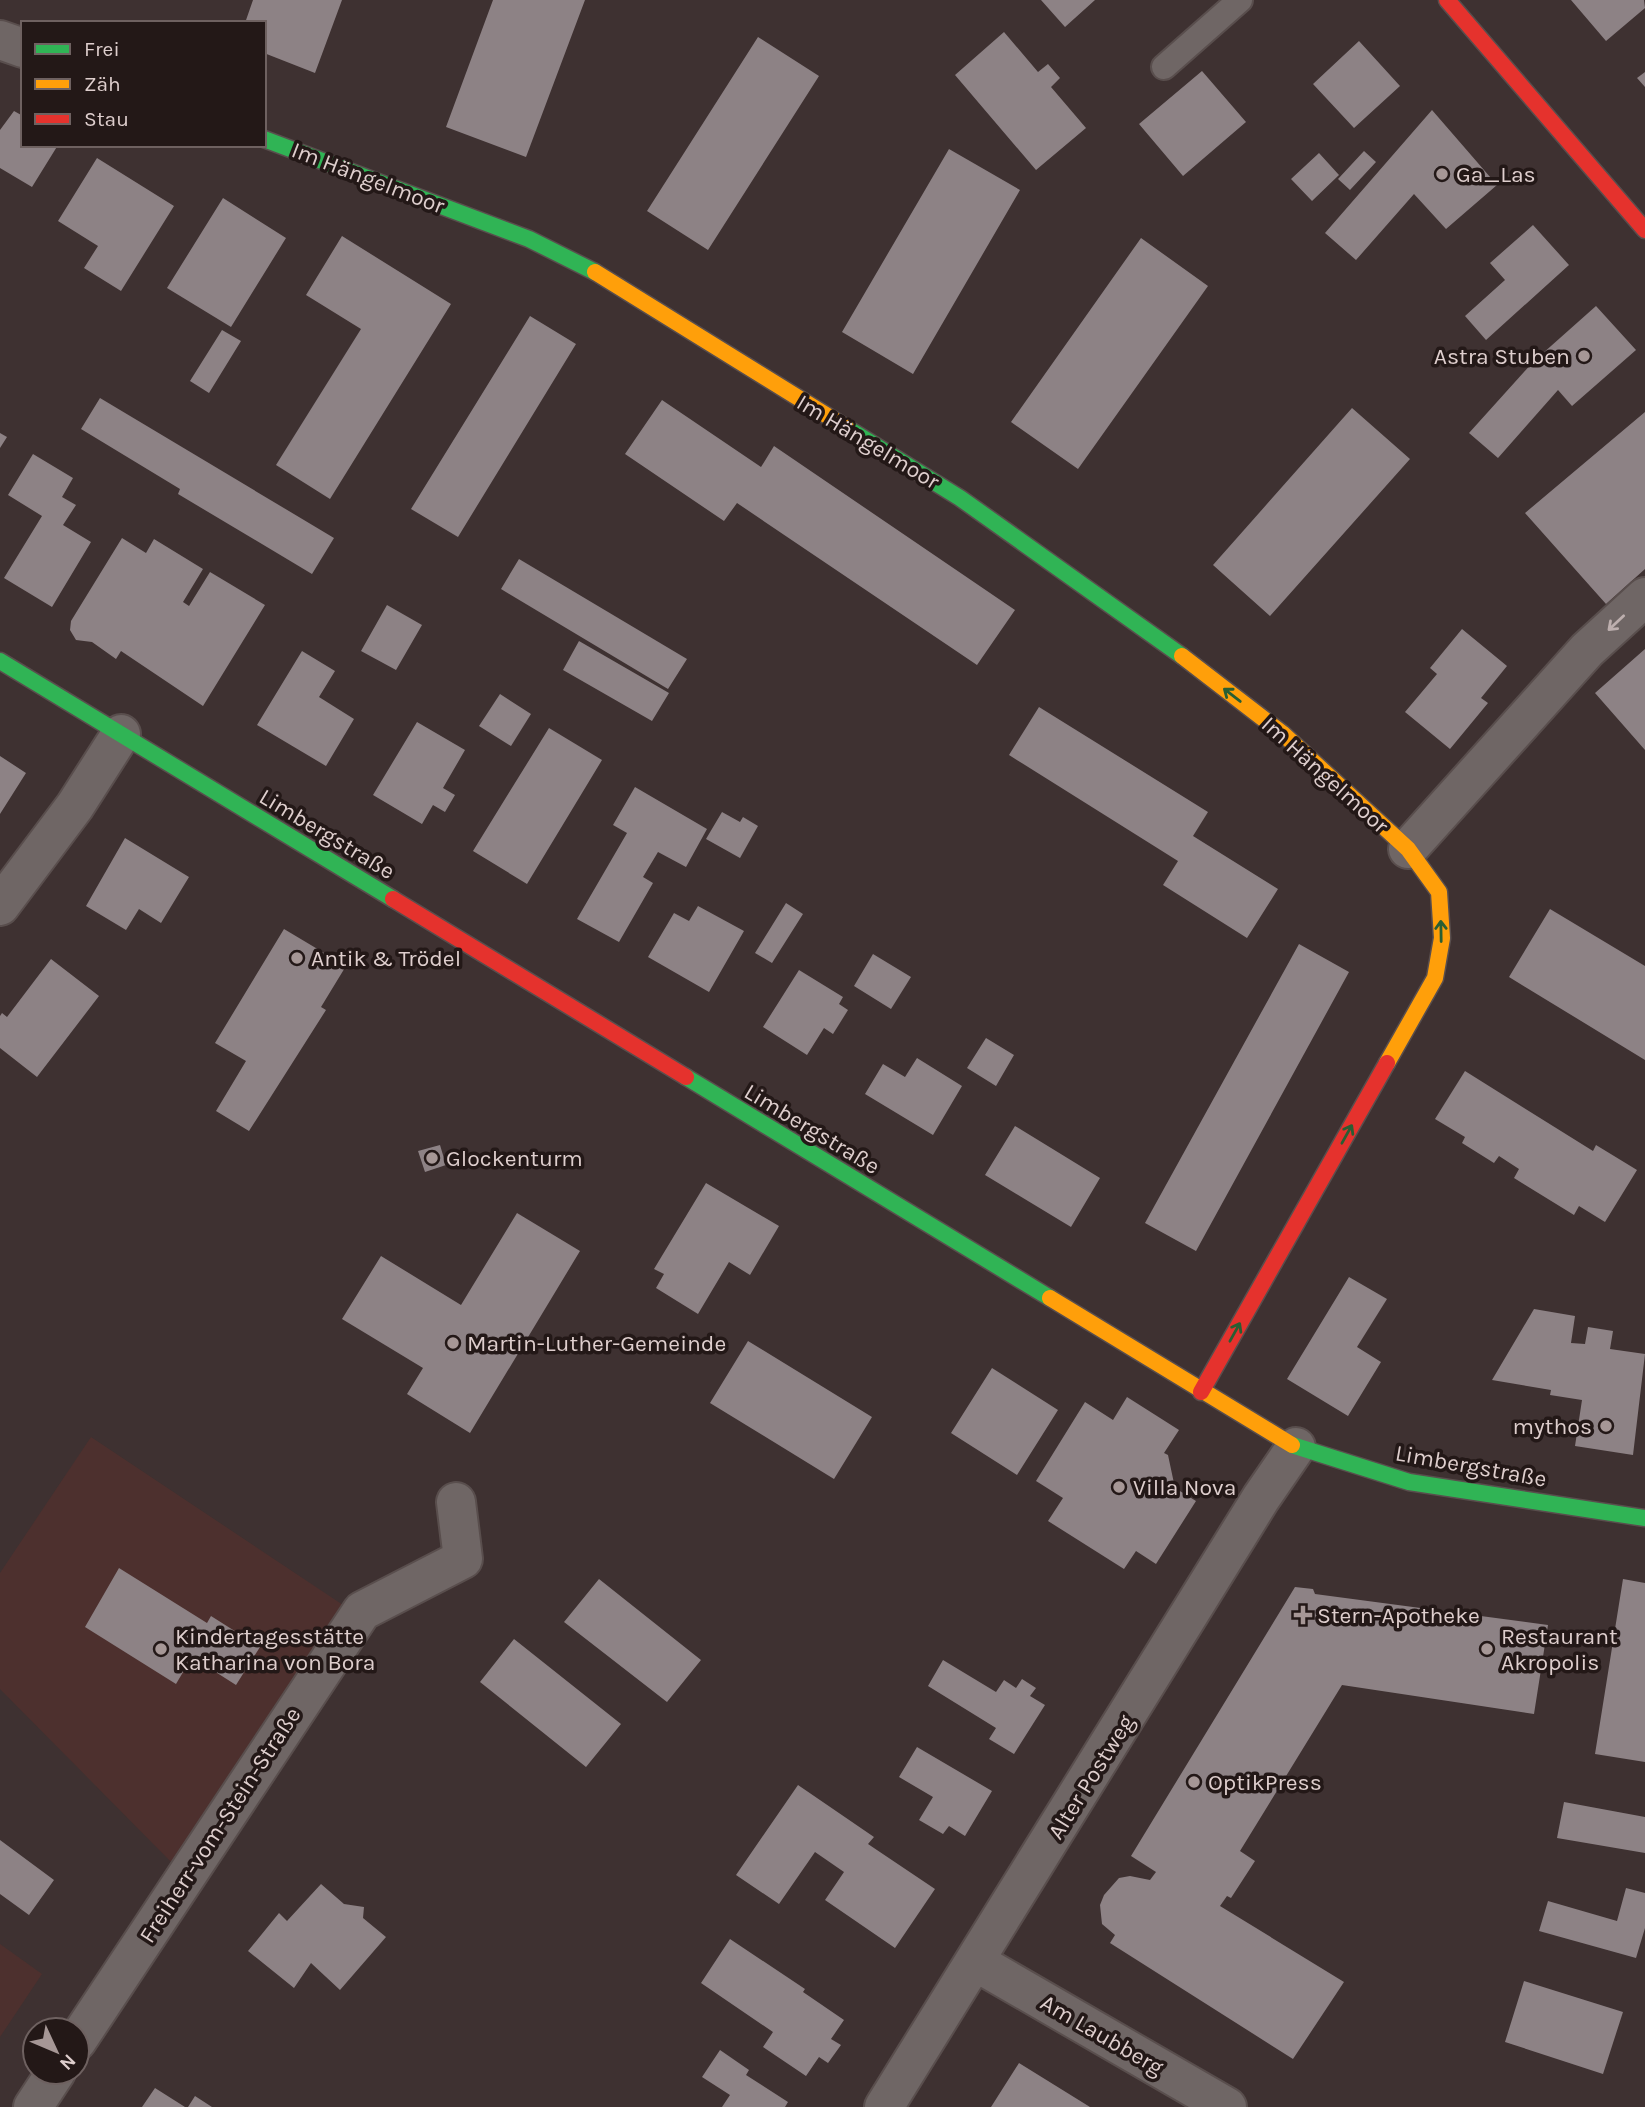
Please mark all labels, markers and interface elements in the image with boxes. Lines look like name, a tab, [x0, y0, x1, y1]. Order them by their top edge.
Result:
legend	[21, 21, 266, 147]
text: Frei	[84, 37, 120, 61]
text: Zäh	[84, 72, 121, 96]
text: Stau	[84, 107, 129, 131]
street label: Im Hängelmoor	[288, 136, 449, 220]
place label: Ga_Las	[1456, 161, 1536, 188]
marker: Ga_Las	[1434, 166, 1450, 182]
place label: Astra Stuben	[1434, 343, 1570, 370]
marker: Astra Stuben	[1576, 348, 1592, 364]
street label: Im Hängelmoor	[792, 389, 945, 496]
one-way arrow	[1608, 615, 1625, 632]
one-way arrow	[1224, 687, 1242, 702]
street label: Im Hängelmoor	[1256, 711, 1395, 840]
street label: Limbergstraße	[254, 783, 400, 885]
one-way arrow	[1434, 919, 1448, 942]
place label: Antik & Trödel	[311, 945, 461, 972]
marker: Antik & Trödel	[289, 950, 305, 966]
street label: Limbergstraße	[739, 1078, 885, 1180]
one-way arrow	[1340, 1125, 1354, 1145]
place label: Glockenturm	[446, 1145, 583, 1172]
marker: Glockenturm	[424, 1150, 440, 1166]
one-way arrow	[1228, 1323, 1242, 1343]
place label: Martin-Luther-Gemeinde	[467, 1330, 726, 1357]
marker: Martin-Luther-Gemeinde	[445, 1335, 461, 1351]
place label: mythos	[1513, 1413, 1592, 1440]
marker: mythos	[1598, 1418, 1614, 1434]
street label: Limbergstraße	[1393, 1439, 1549, 1493]
place label: Villa Nova	[1133, 1474, 1236, 1501]
marker: Villa Nova	[1111, 1479, 1127, 1495]
place label: Stern-Apotheke	[1317, 1602, 1480, 1629]
marker: Stern-Apotheke	[1295, 1607, 1311, 1623]
place label: Kindertagesstätte Katharina von Bora	[175, 1623, 375, 1676]
place label: Restaurant Akropolis	[1501, 1623, 1618, 1676]
marker: Kindertagesstätte Katharina von Bora	[153, 1641, 169, 1657]
marker: Restaurant Akropolis	[1479, 1641, 1495, 1657]
street label: Freiherr-vom-Stein-Straße	[134, 1702, 306, 1948]
street label: Alter Postweg	[1042, 1710, 1140, 1844]
place label: OptikPress	[1208, 1769, 1322, 1796]
marker: OptikPress	[1186, 1774, 1202, 1790]
street label: Am Laubberg	[1036, 1989, 1168, 2081]
north arrow	[21, 2016, 91, 2086]
text: N	[55, 2050, 80, 2075]

